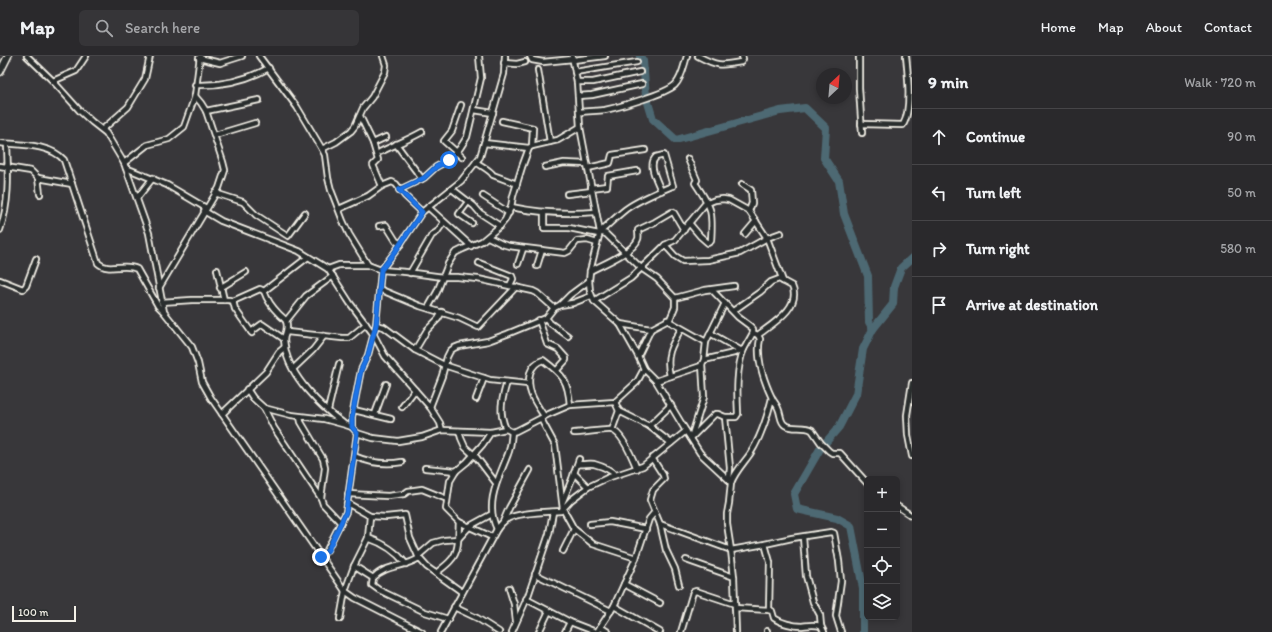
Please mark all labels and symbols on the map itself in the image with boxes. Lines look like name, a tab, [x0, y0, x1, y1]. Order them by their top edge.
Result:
north arrow	[816, 68, 852, 104]
route start	[440, 151, 458, 169]
route end	[312, 548, 330, 566]
scale bar	[12, 604, 76, 623]

